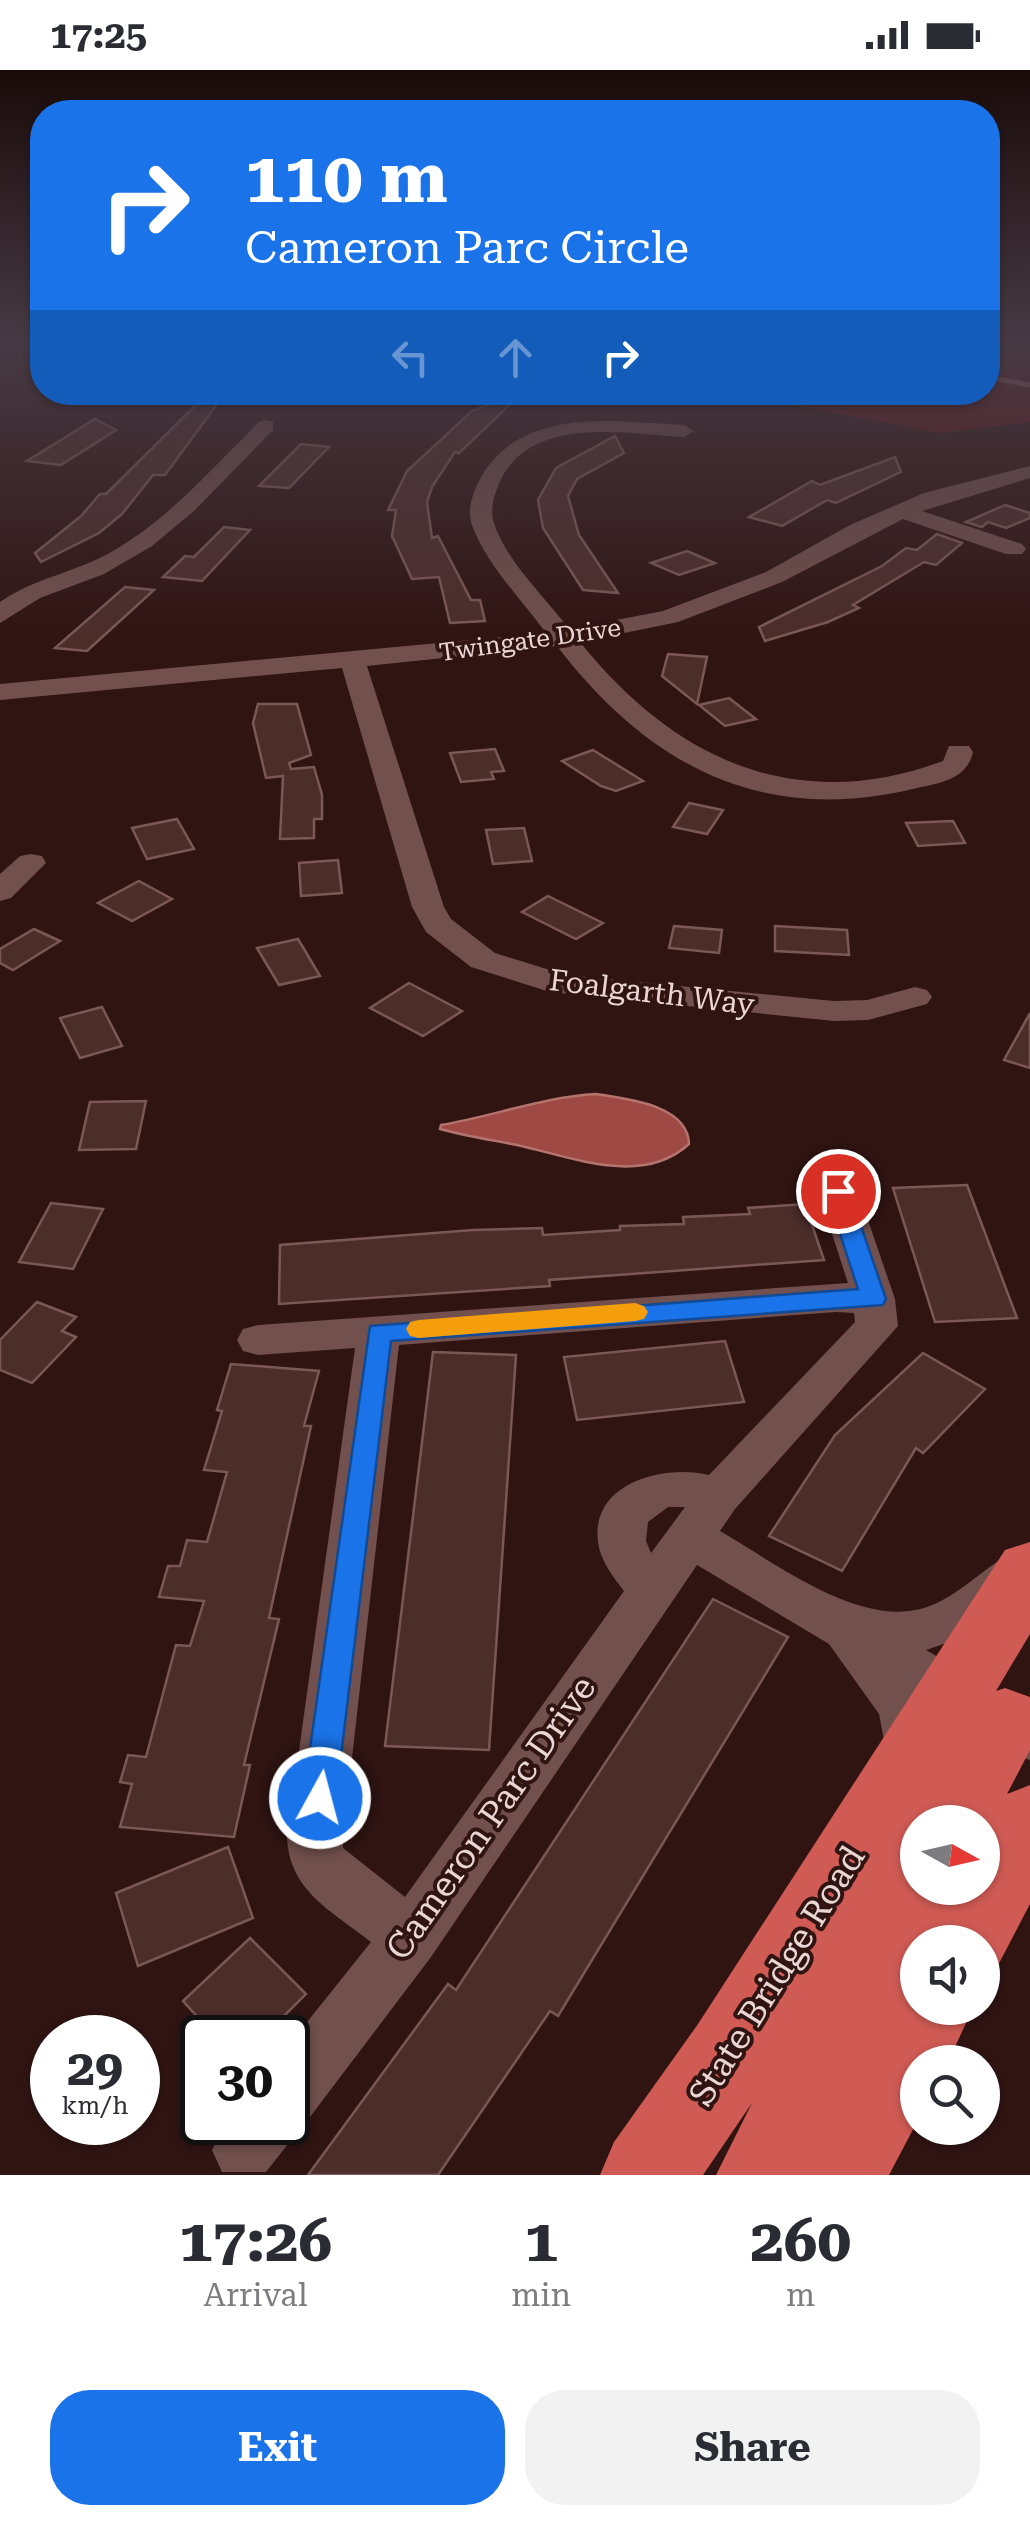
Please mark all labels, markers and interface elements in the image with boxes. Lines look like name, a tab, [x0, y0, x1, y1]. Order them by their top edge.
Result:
text: 17:25	[50, 13, 147, 57]
text: 110 m	[245, 137, 448, 219]
icon: right	[80, 140, 210, 270]
text: Cameron Parc Circle	[245, 221, 689, 274]
icon: left	[383, 330, 438, 385]
icon: ahead	[488, 330, 543, 385]
icon: right	[593, 330, 648, 385]
street label: Twingate Drive	[437, 613, 623, 667]
street label: Foalgarth Way	[547, 962, 757, 1022]
pin	[796, 1149, 881, 1234]
icon: arrive	[811, 1164, 866, 1219]
street label: Cameron Parc Drive	[378, 1668, 604, 1968]
position arrow	[268, 1746, 372, 1850]
north arrow	[900, 1805, 1000, 1905]
map controls	[900, 1805, 1000, 2145]
street label: State Bridge Road	[681, 1839, 873, 2113]
button: sound	[900, 1925, 1000, 2025]
speed limit sign: 30	[180, 2015, 310, 2145]
text: 29	[67, 2039, 123, 2097]
button: search	[900, 2045, 1000, 2145]
text: km/h	[62, 2091, 128, 2120]
text: 17:26	[179, 2205, 332, 2276]
text: 1	[524, 2205, 558, 2276]
text: 260	[750, 2205, 851, 2276]
text: Arrival	[204, 2276, 308, 2314]
text: min	[511, 2276, 571, 2314]
text: m	[786, 2276, 815, 2314]
button: Exit	[50, 2390, 505, 2505]
button: Share	[525, 2390, 980, 2505]

